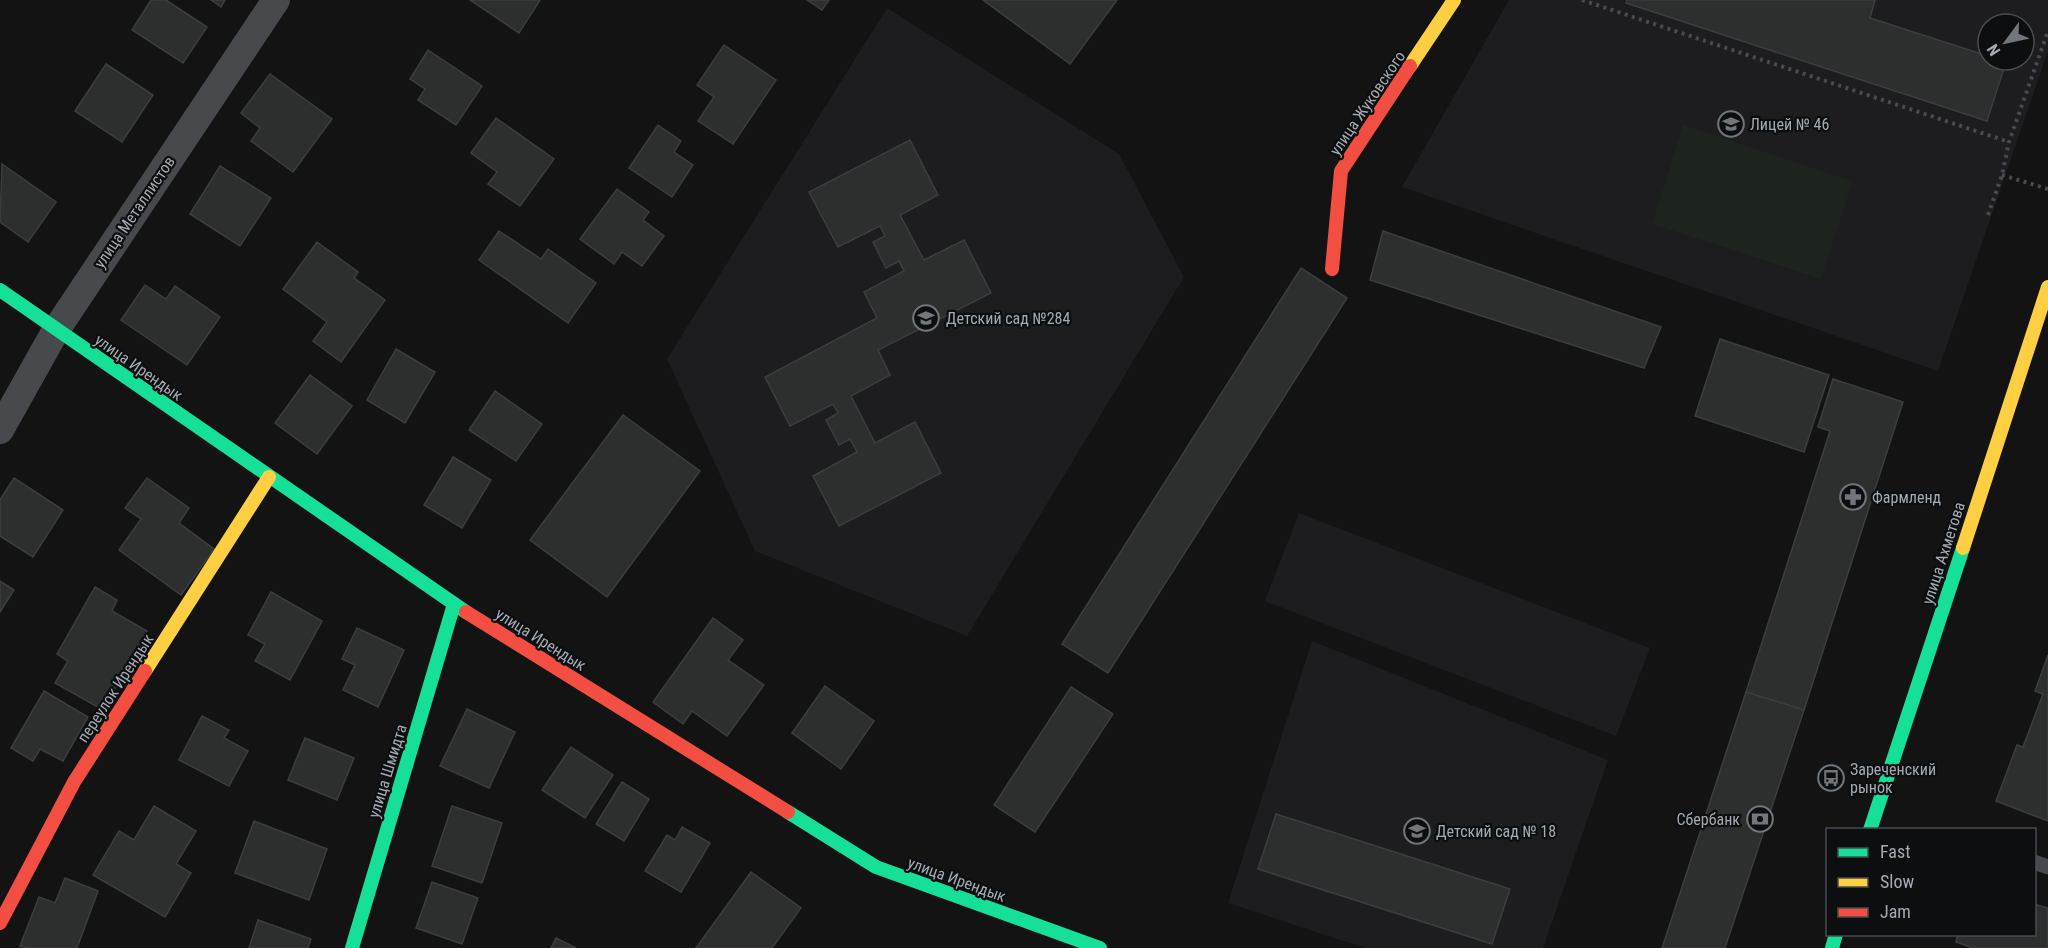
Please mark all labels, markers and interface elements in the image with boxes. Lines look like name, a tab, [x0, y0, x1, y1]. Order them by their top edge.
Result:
north arrow	[1976, 12, 2036, 72]
text: N	[1983, 41, 2004, 59]
street label: улица Жуковского	[1325, 47, 1409, 159]
school or university icon: Лицей № 46	[1716, 109, 1746, 139]
place label: Лицей № 46	[1750, 115, 1829, 134]
street label: улица Металлистов	[90, 153, 179, 272]
school or university icon: Детский сад №284	[911, 303, 941, 333]
place label: Детский сад №284	[946, 309, 1070, 328]
street label: улица Ирендык	[91, 330, 187, 405]
pharmacy icon: Фармленд	[1838, 482, 1868, 512]
place label: Фармленд	[1872, 488, 1942, 507]
street label: улица Ахметова	[1918, 500, 1969, 607]
street label: улица Ирендык	[492, 604, 590, 675]
street label: переулок Ирендык	[73, 630, 158, 746]
street label: улица Шмидта	[364, 722, 411, 820]
place label: Зареченский рынок	[1850, 760, 1936, 797]
bus stop icon: Зареченский рынок	[1816, 763, 1846, 793]
bank icon: Сбербанк	[1745, 804, 1775, 834]
place label: Сбербанк	[1677, 810, 1740, 829]
school or university icon: Детский сад № 18	[1402, 816, 1432, 846]
place label: Детский сад № 18	[1436, 822, 1556, 841]
legend	[1826, 828, 2036, 936]
text: Fast	[1880, 841, 1911, 862]
street label: улица Ирендык	[905, 853, 1009, 906]
text: Slow	[1880, 871, 1915, 892]
text: Jam	[1880, 901, 1911, 922]

